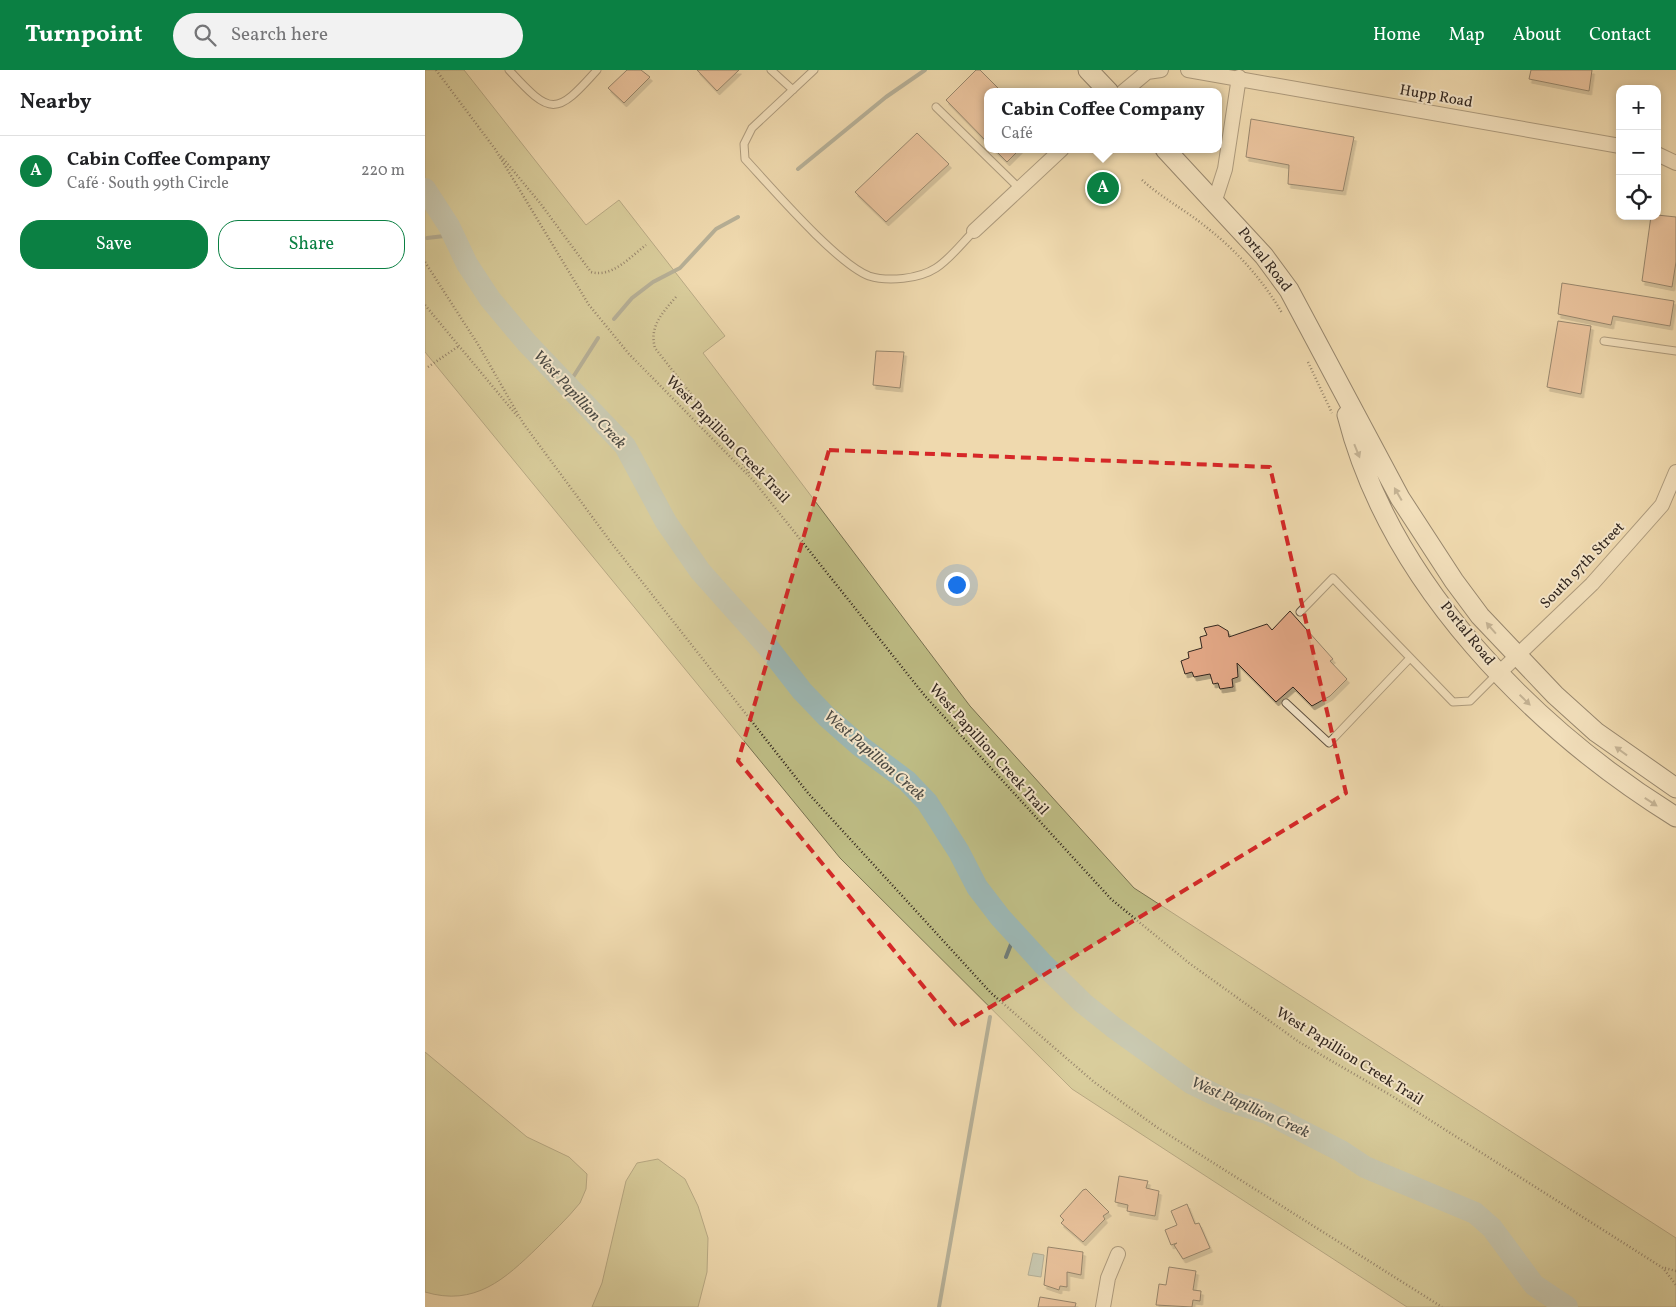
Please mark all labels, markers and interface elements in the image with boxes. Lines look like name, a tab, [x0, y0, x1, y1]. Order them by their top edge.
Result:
search box	[173, 13, 523, 58]
text: Turnpoint	[25, 18, 143, 52]
icon: search	[191, 21, 219, 49]
text: Search here	[231, 22, 328, 48]
text: Home	[1373, 23, 1421, 48]
text: Map	[1449, 23, 1485, 48]
text: About	[1513, 23, 1561, 48]
text: Contact	[1589, 23, 1651, 48]
street label: Hupp Road	[1398, 80, 1474, 114]
map controls	[1616, 85, 1661, 220]
button: +	[1616, 85, 1661, 130]
text: Nearby	[20, 88, 91, 117]
popup	[984, 88, 1222, 153]
text: Cabin Coffee Company	[1001, 97, 1205, 123]
text: Café	[1001, 123, 1033, 145]
button: −	[1616, 130, 1661, 175]
text: Cabin Coffee Company	[67, 147, 270, 173]
text: A	[30, 160, 42, 182]
text: 220 m	[361, 160, 405, 182]
pin: A	[1087, 169, 1119, 207]
text: Café · South 99th Circle	[67, 173, 229, 195]
button: locate	[1616, 175, 1661, 220]
button: Save	[20, 220, 208, 269]
button: Share	[218, 220, 405, 269]
street label: Portal Road	[1232, 223, 1296, 297]
water label: West Papillion Creek	[527, 346, 631, 455]
street label: West Papillion Creek Trail	[660, 371, 794, 509]
one-way arrow	[1353, 444, 1361, 459]
one-way arrow	[1394, 488, 1403, 501]
street label: South 97th Street	[1536, 518, 1630, 614]
your location	[944, 572, 970, 598]
street label: Portal Road	[1435, 598, 1499, 670]
one-way arrow	[1485, 622, 1497, 634]
street label: West Papillion Creek Trail	[923, 680, 1053, 820]
one-way arrow	[1519, 694, 1531, 706]
water label: West Papillion Creek	[818, 706, 930, 807]
one-way arrow	[1614, 746, 1628, 756]
one-way arrow	[1645, 797, 1658, 807]
street label: West Papillion Creek Trail	[1271, 1003, 1427, 1111]
water label: West Papillion Creek	[1187, 1072, 1313, 1144]

